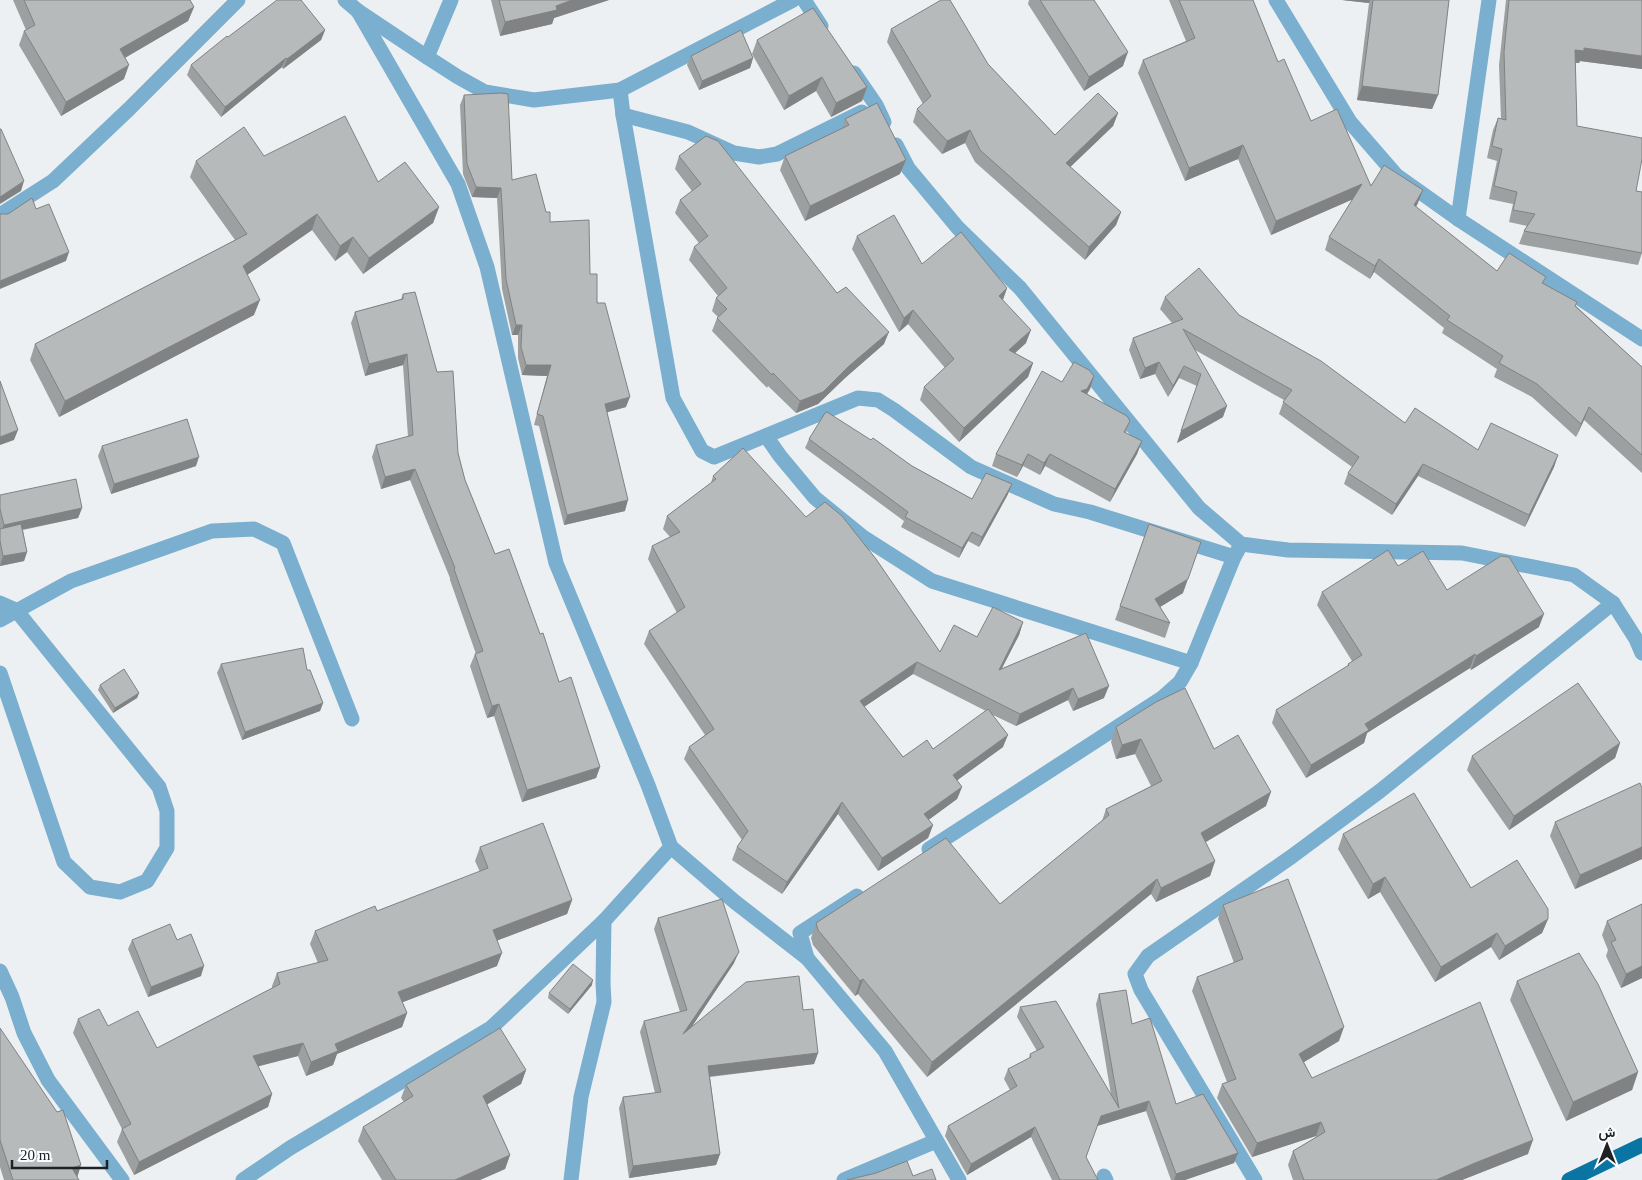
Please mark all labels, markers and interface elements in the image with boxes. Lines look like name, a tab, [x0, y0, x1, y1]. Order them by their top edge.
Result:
north arrow	[1582, 1120, 1632, 1170]
text: ش	[1599, 1125, 1616, 1141]
scale bar	[12, 1138, 108, 1170]
text: 20 m	[20, 1147, 51, 1163]

